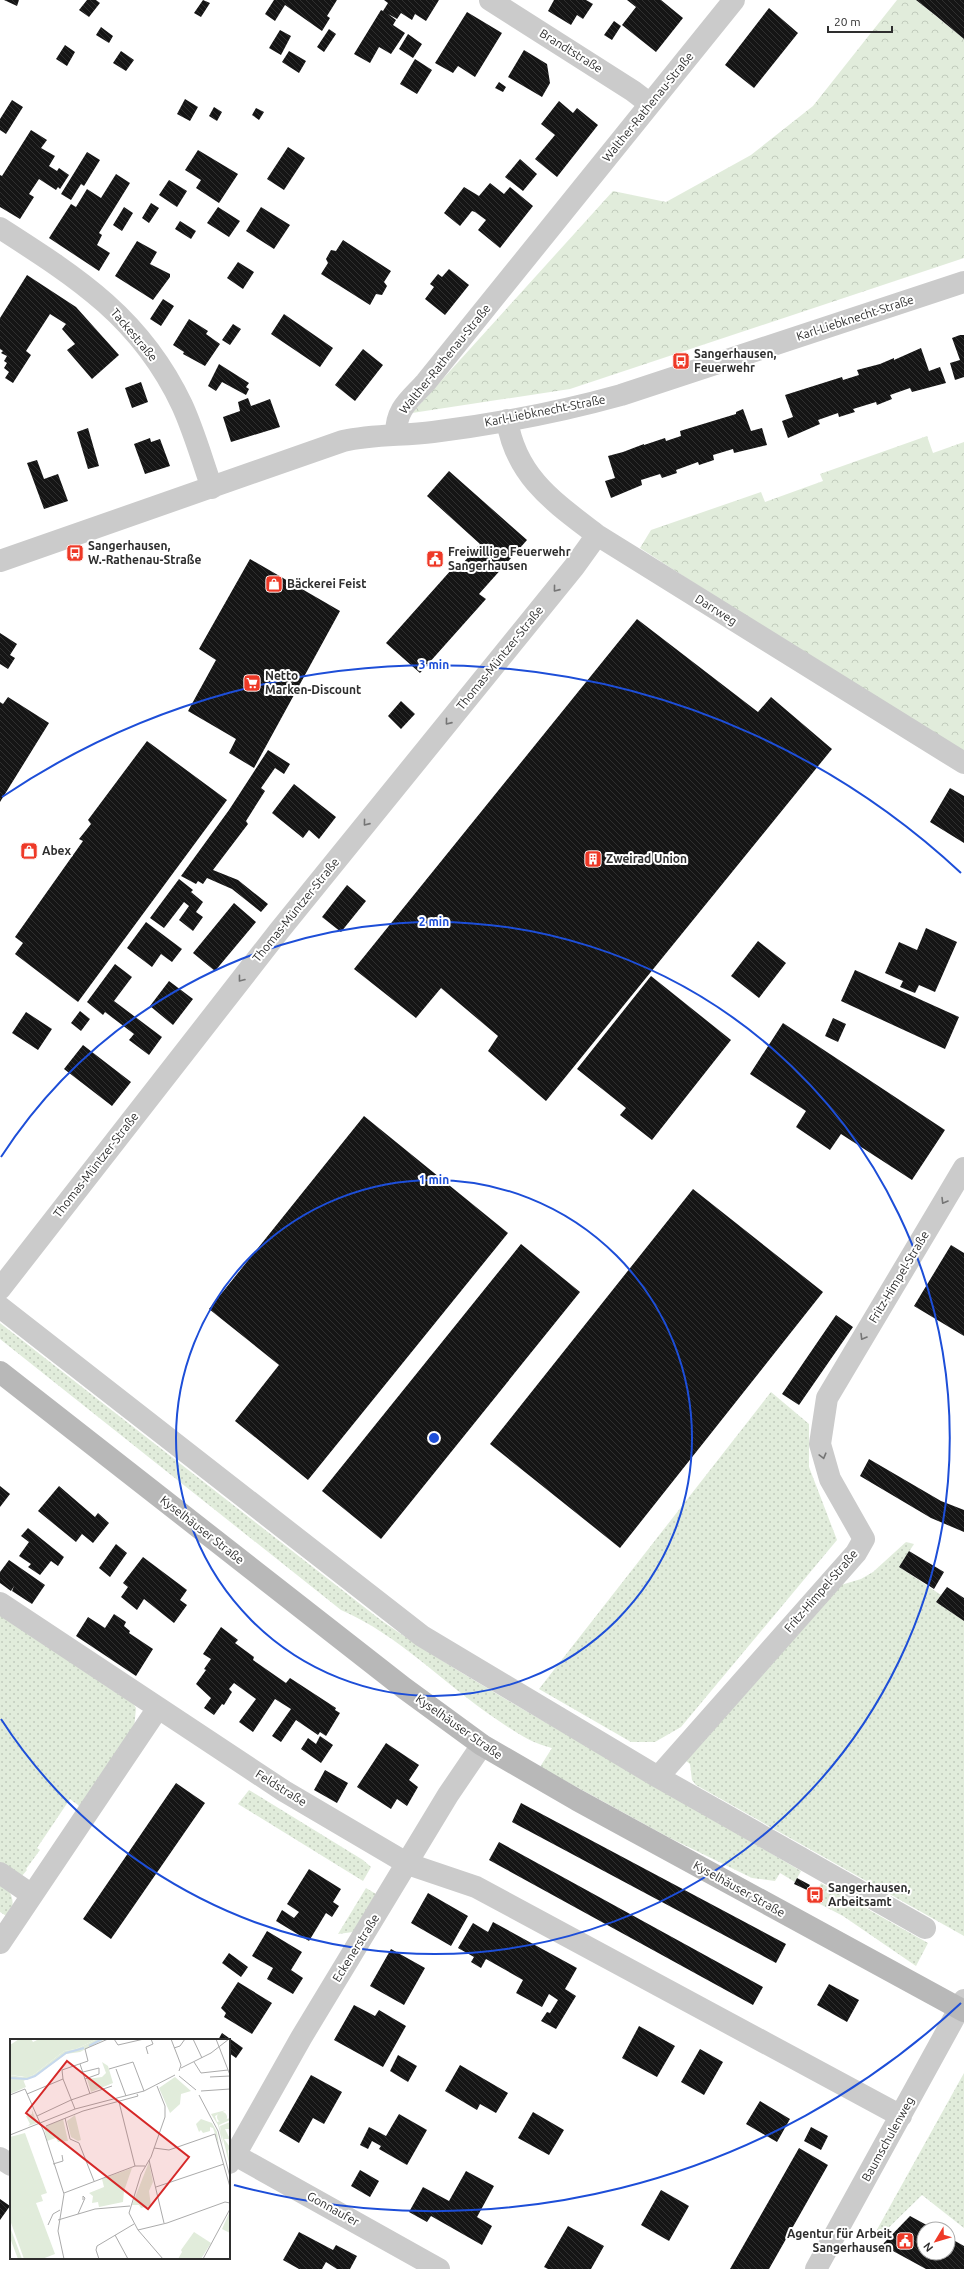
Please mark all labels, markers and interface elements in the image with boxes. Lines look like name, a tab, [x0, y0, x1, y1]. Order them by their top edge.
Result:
scale bar	[828, 8, 892, 34]
text: 20 m	[834, 15, 861, 28]
street label: Brandtstraße	[538, 26, 605, 75]
street label: Walther-Rathenau-Straße	[599, 49, 696, 164]
street label: Karl-Liebknecht-Straße	[794, 292, 915, 343]
street label: Walther-Rathenau-Straße	[396, 301, 493, 416]
street label: Tackestraße	[109, 306, 160, 364]
place label: Sangerhausen, Feuerwehr	[694, 347, 777, 374]
bus stop icon: Sangerhausen, Feuerwehr	[671, 351, 691, 371]
street label: Karl-Liebknecht-Straße	[483, 392, 606, 429]
place label: Sangerhausen, W.-Rathenau-Straße	[88, 539, 202, 566]
bus stop icon: Sangerhausen, W.-Rathenau-Straße	[65, 543, 85, 563]
place label: Freiwillige Feuerwehr Sangerhausen	[448, 545, 571, 572]
public building icon: Freiwillige Feuerwehr Sangerhausen	[425, 549, 445, 569]
shop icon: Bäckerei Feist	[264, 574, 284, 594]
place label: Bäckerei Feist	[287, 577, 366, 590]
one-way arrow	[554, 584, 561, 591]
street label: Darrweg	[693, 592, 740, 627]
street label: Thomas-Müntzer-Straße	[454, 603, 546, 712]
text: 3 min	[419, 658, 449, 671]
place label: Netto Marken-Discount	[265, 669, 361, 696]
supermarket icon: Netto Marken-Discount	[242, 673, 262, 693]
one-way arrow	[446, 718, 453, 725]
one-way arrow	[364, 818, 371, 826]
shop icon: Abex	[19, 841, 39, 861]
place label: Abex	[42, 844, 72, 857]
building icon: Zweirad Union	[583, 849, 603, 869]
place label: Zweirad Union	[606, 852, 687, 865]
street label: Thomas-Müntzer-Straße	[250, 855, 342, 964]
text: 2 min	[419, 915, 449, 928]
one-way arrow	[239, 975, 246, 982]
street label: Thomas-Müntzer-Straße	[50, 1109, 141, 1220]
text: 1 min	[419, 1173, 449, 1186]
one-way arrow	[942, 1197, 949, 1204]
street label: Fritz-Himpel-Straße	[866, 1229, 931, 1325]
one-way arrow	[861, 1333, 868, 1340]
centre of rings	[427, 1431, 441, 1445]
one-way arrow	[818, 1452, 827, 1459]
street label: Kyselhäuser Straße	[158, 1493, 247, 1566]
street label: Fritz-Himpel-Straße	[781, 1547, 860, 1634]
street label: Kyselhäuser Straße	[414, 1692, 505, 1761]
street label: Feldstraße	[253, 1767, 309, 1808]
street label: Kyselhäuser Straße	[691, 1858, 787, 1919]
place label: Sangerhausen, Arbeitsamt	[828, 1881, 911, 1908]
bus stop icon: Sangerhausen, Arbeitsamt	[805, 1885, 825, 1905]
street label: Eckenerstraße	[330, 1912, 382, 1984]
inset map	[10, 2039, 230, 2259]
street label: Baumschulenweg	[859, 2094, 916, 2183]
street label: Gonnaufer	[305, 2189, 362, 2228]
north arrow	[916, 2221, 956, 2261]
place label: Agentur für Arbeit Sangerhausen	[787, 2227, 892, 2254]
public building icon: Agentur für Arbeit Sangerhausen	[895, 2231, 915, 2251]
text: N	[921, 2240, 935, 2254]

